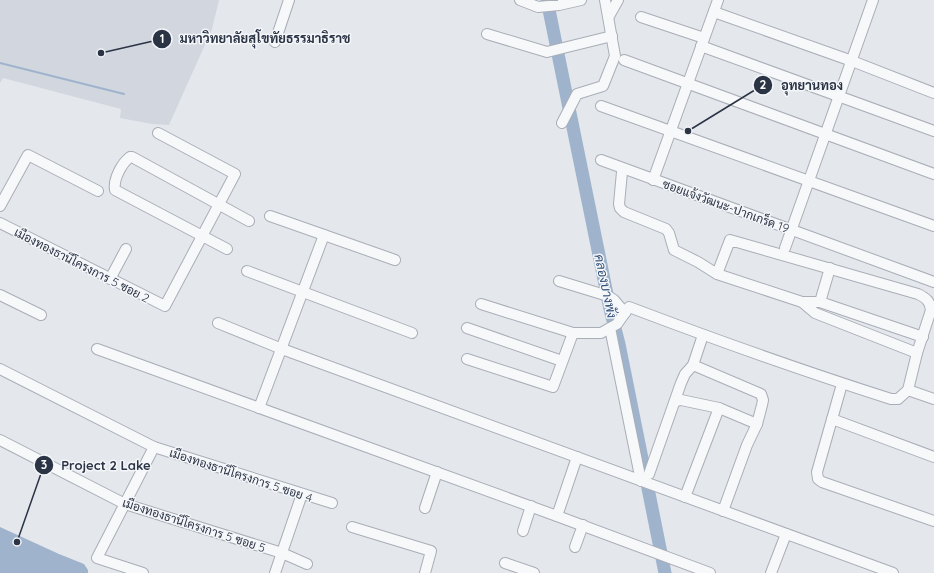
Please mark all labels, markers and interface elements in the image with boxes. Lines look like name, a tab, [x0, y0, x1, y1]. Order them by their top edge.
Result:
callout: มหาวิทยาลัยสุโขทัยธรรมาธิราช	[152, 26, 359, 51]
text: มหาวิทยาลัยสุโขทัยธรรมาธิราช	[180, 29, 350, 49]
text: 1	[160, 31, 164, 46]
callout: อุทยานทอง	[753, 73, 851, 98]
text: 2	[760, 77, 767, 92]
text: อุทยานทอง	[781, 77, 843, 96]
street label: ซอยแจ้งวัฒนะ-ปากเกร็ด 19	[661, 175, 792, 236]
street label: เมืองทองธานีโครงการ 5 ซอย 2	[12, 224, 152, 306]
water label: คลองบางพัง	[591, 253, 621, 319]
street label: เมืองทองธานีโครงการ 5 ซอย 4	[168, 445, 314, 505]
callout: Project 2 Lake	[34, 452, 159, 477]
text: 3	[41, 457, 47, 472]
text: Project 2 Lake	[61, 457, 151, 473]
street label: เมืองทองธานีโครงการ 5 ซอย 5	[120, 495, 268, 555]

